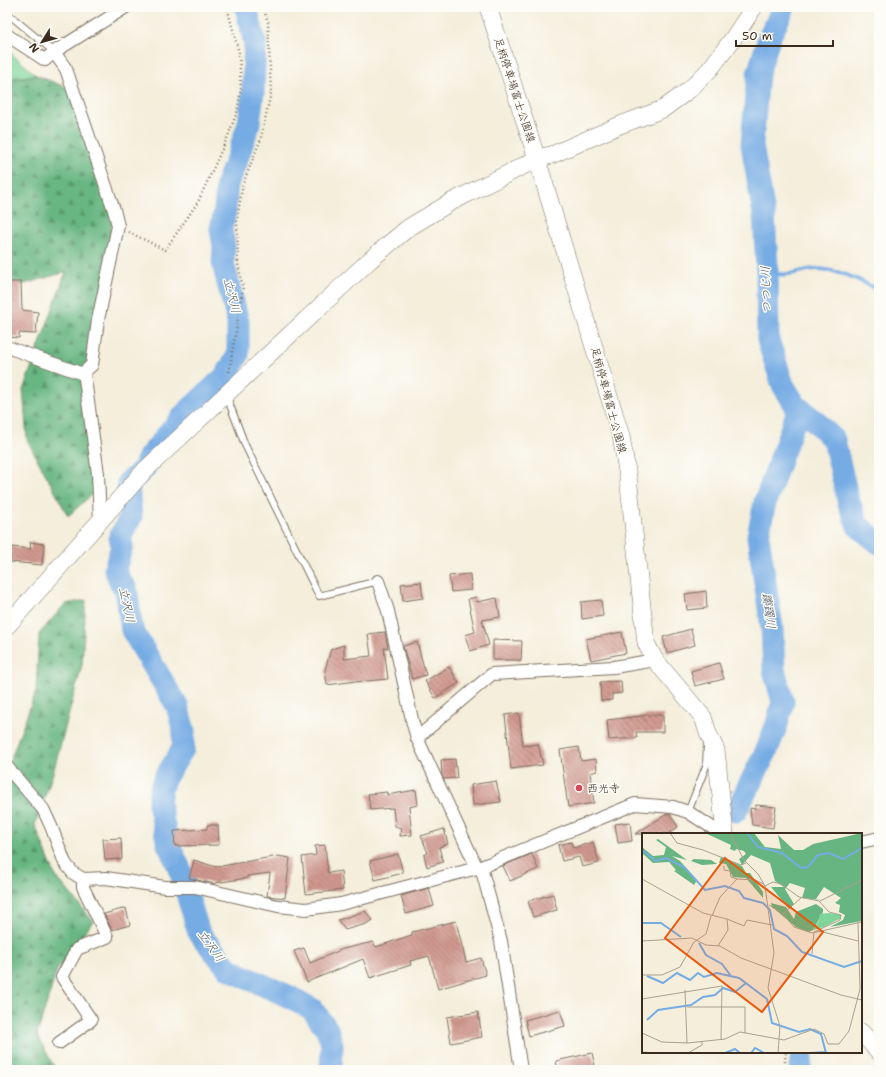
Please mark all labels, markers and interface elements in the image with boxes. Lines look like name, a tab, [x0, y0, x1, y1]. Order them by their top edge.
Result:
north arrow	[22, 22, 62, 62]
scale bar	[736, 22, 833, 48]
text: 50 m	[742, 28, 772, 44]
street label: 足柄停車場富士公園線	[490, 36, 539, 145]
text: N	[26, 39, 43, 56]
water label: つつじ川	[757, 266, 775, 314]
water label: 立沢川	[220, 277, 244, 315]
street label: 足柄停車場富士公園線	[587, 345, 630, 455]
water label: 立沢川	[115, 586, 139, 624]
water label: 躑躅川	[759, 592, 779, 630]
place label: 西光寺	[587, 781, 620, 796]
marker: 西光寺	[574, 783, 584, 793]
inset map	[642, 833, 862, 1053]
water label: 立沢川	[194, 927, 228, 965]

